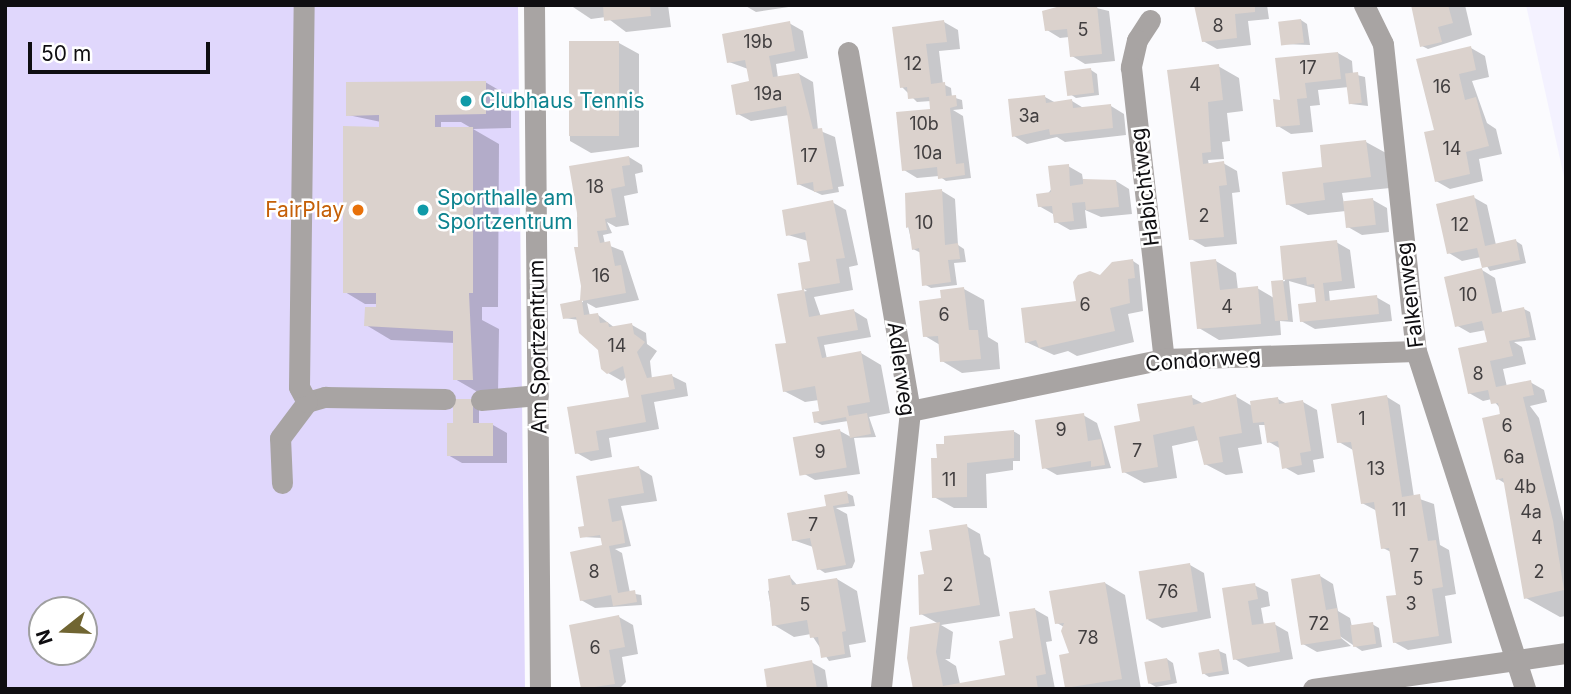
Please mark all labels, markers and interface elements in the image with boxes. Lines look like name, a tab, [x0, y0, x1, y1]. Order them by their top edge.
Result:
house number: 8	[1212, 15, 1224, 37]
house number: 5	[1078, 19, 1088, 41]
scale bar	[32, 28, 214, 72]
house number: 19b	[743, 31, 773, 53]
text: 50 m	[41, 41, 91, 66]
house number: 12	[904, 53, 922, 75]
house number: 17	[1299, 57, 1317, 79]
house number: 4	[1189, 74, 1201, 96]
house number: 16	[1433, 76, 1451, 98]
house number: 19a	[754, 83, 782, 105]
place label: Clubhaus Tennis	[480, 88, 644, 114]
marker: Clubhaus Tennis	[458, 93, 474, 109]
house number: 3a	[1018, 105, 1040, 127]
house number: 10b	[909, 113, 939, 135]
street label: Habichtweg	[1125, 126, 1165, 248]
house number: 14	[1443, 138, 1461, 160]
house number: 10a	[914, 142, 942, 164]
house number: 17	[800, 145, 818, 167]
house number: 18	[586, 176, 604, 198]
place label: Sporthalle am Sportzentrum	[437, 185, 574, 235]
place label: FairPlay	[265, 197, 344, 223]
marker: FairPlay	[350, 202, 366, 218]
marker: Sporthalle am Sportzentrum	[415, 202, 431, 218]
house number: 2	[1199, 205, 1209, 227]
house number: 10	[915, 212, 933, 234]
house number: 12	[1451, 214, 1469, 236]
street label: Falkenweg	[1391, 241, 1429, 349]
street label: Am Sportzentrum	[524, 260, 552, 434]
house number: 16	[592, 265, 610, 287]
house number: 10	[1459, 284, 1477, 306]
house number: 6	[1079, 294, 1091, 316]
house number: 4	[1221, 296, 1233, 318]
house number: 6	[938, 304, 950, 326]
street label: Adlerweg	[882, 320, 920, 418]
house number: 14	[608, 335, 626, 357]
street label: Condorweg	[1144, 343, 1262, 377]
house number: 8	[1472, 363, 1484, 385]
house number: 1	[1358, 408, 1366, 430]
house number: 6	[1501, 415, 1513, 437]
house number: 9	[1055, 419, 1067, 441]
house number: 7	[1132, 440, 1142, 462]
house number: 9	[814, 441, 826, 463]
house number: 6a	[1503, 446, 1525, 468]
house number: 13	[1367, 458, 1385, 480]
house number: 11	[942, 469, 956, 491]
house number: 4b	[1514, 476, 1536, 498]
house number: 11	[1392, 499, 1406, 521]
house number: 4a	[1520, 501, 1542, 523]
house number: 7	[808, 514, 818, 536]
house number: 4	[1531, 527, 1543, 549]
house number: 7	[1409, 545, 1419, 567]
house number: 8	[588, 561, 600, 583]
house number: 2	[1534, 561, 1544, 583]
house number: 5	[1413, 568, 1423, 590]
house number: 2	[943, 574, 953, 596]
house number: 76	[1157, 581, 1179, 603]
house number: 3	[1405, 593, 1417, 615]
house number: 5	[800, 594, 810, 616]
north arrow	[28, 596, 98, 666]
house number: 72	[1308, 613, 1330, 635]
text: N	[31, 627, 58, 647]
house number: 78	[1077, 627, 1099, 649]
house number: 6	[589, 637, 601, 659]

